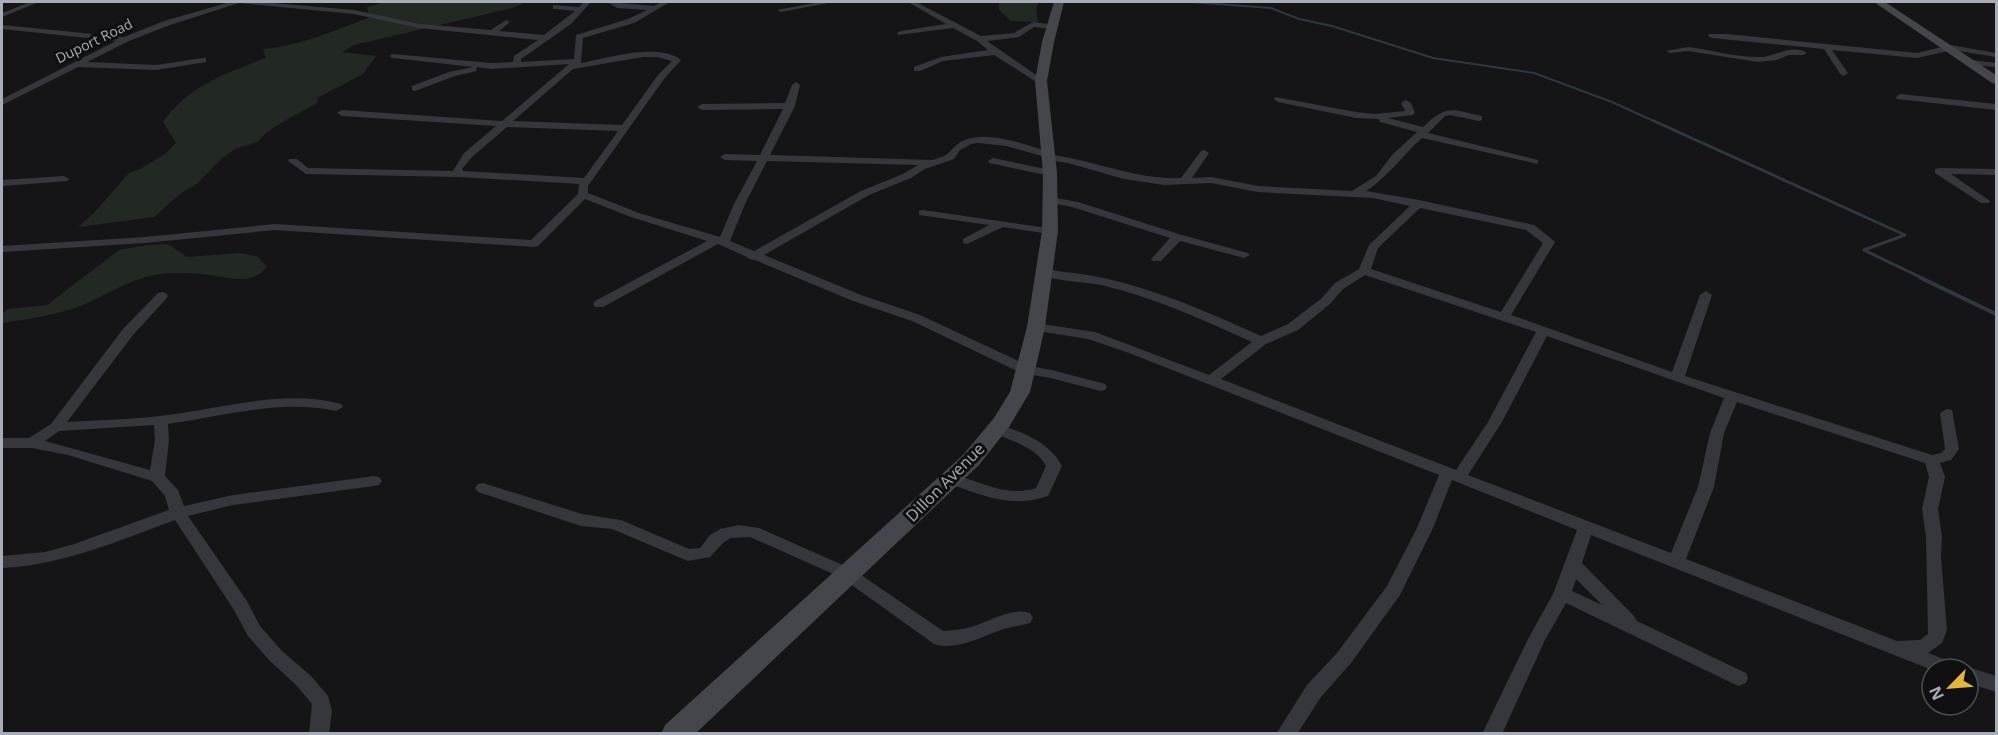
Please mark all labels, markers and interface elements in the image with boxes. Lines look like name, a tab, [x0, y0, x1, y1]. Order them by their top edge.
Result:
street label: Duport Road	[52, 14, 135, 67]
street label: Dillon Avenue	[901, 438, 989, 526]
north arrow	[1920, 657, 1980, 717]
text: N	[1924, 683, 1949, 704]

